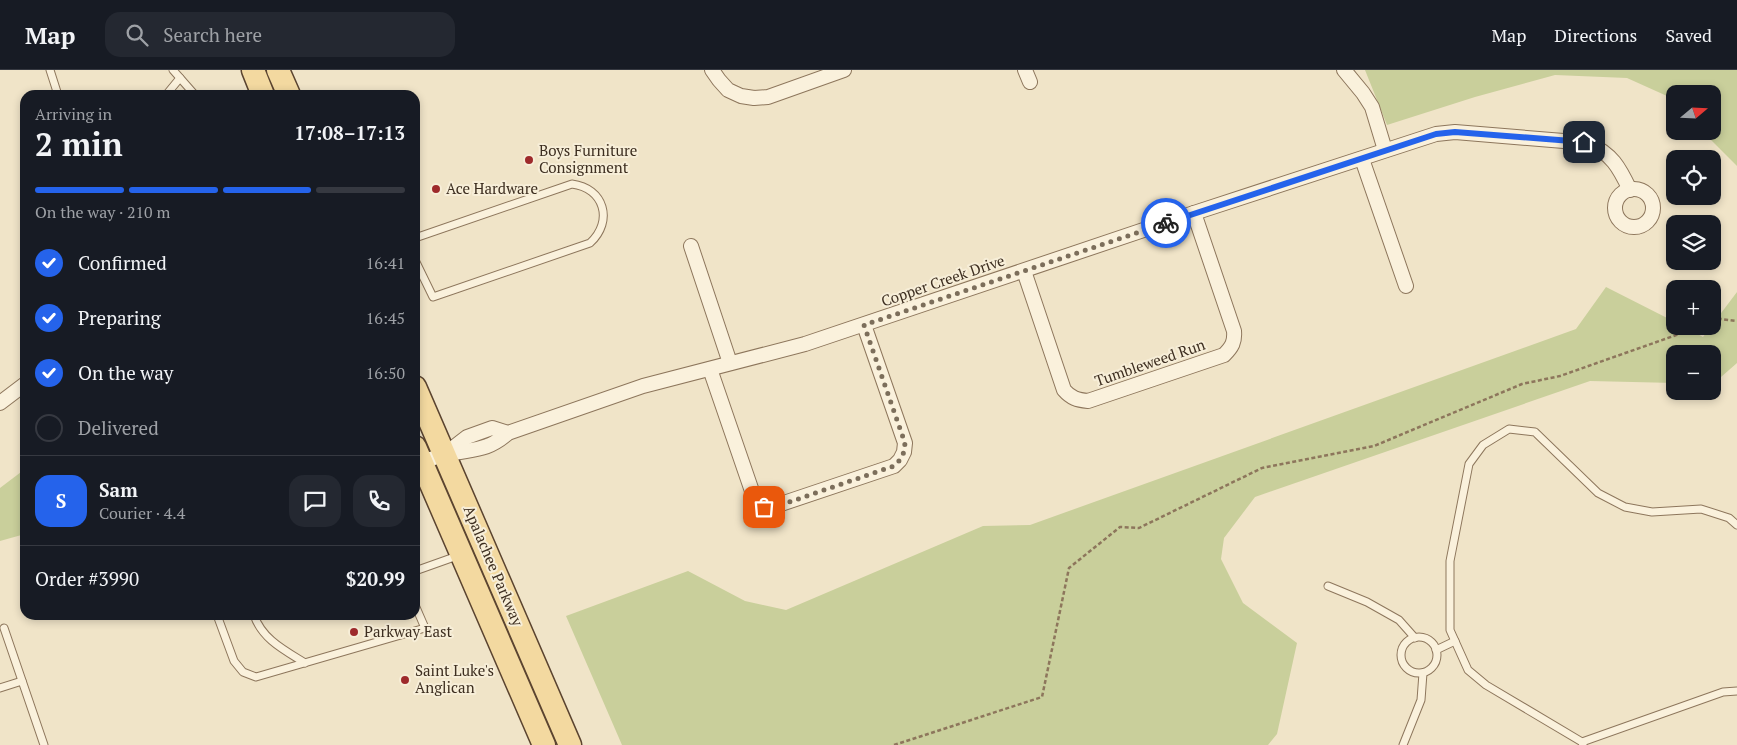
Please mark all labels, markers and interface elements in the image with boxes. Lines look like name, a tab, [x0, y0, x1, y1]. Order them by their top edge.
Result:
search box	[105, 12, 455, 57]
text: Map	[25, 19, 75, 51]
icon: search	[123, 21, 151, 49]
text: Search here	[163, 22, 262, 47]
text: Map	[1491, 23, 1526, 47]
text: Directions	[1554, 23, 1637, 47]
text: Saved	[1665, 23, 1712, 47]
north arrow	[1666, 85, 1721, 140]
map controls	[1666, 85, 1721, 400]
text: Arriving in	[35, 103, 112, 125]
text: 17:08–17:13	[294, 120, 405, 145]
pin	[1563, 121, 1605, 163]
text: 2 min	[35, 123, 123, 165]
icon: home	[1570, 128, 1598, 156]
place label: Boys Furniture Consignment	[539, 140, 637, 177]
button: locate	[1666, 150, 1721, 205]
marker: Boys Furniture Consignment	[523, 154, 535, 166]
place label: Ace Hardware	[446, 178, 538, 198]
marker: Ace Hardware	[430, 183, 442, 195]
courier	[1141, 198, 1191, 248]
text: On the way · 210 m	[35, 201, 170, 223]
icon: bike	[1152, 209, 1180, 237]
button: layers	[1666, 215, 1721, 270]
icon: check	[35, 249, 63, 277]
text: Confirmed	[78, 250, 167, 275]
street label: Copper Creek Drive	[878, 250, 1007, 311]
text: 16:41	[366, 252, 405, 274]
button: +	[1666, 280, 1721, 335]
icon: check	[35, 304, 63, 332]
text: Preparing	[78, 305, 161, 330]
text: 16:45	[366, 307, 405, 329]
street label: Tumbleweed Run	[1092, 334, 1208, 390]
button: −	[1666, 345, 1721, 400]
icon: check	[35, 359, 63, 387]
text: On the way	[78, 360, 173, 385]
text: 16:50	[366, 362, 405, 384]
text: Delivered	[78, 415, 159, 440]
button: chat	[289, 475, 341, 527]
button: phone	[353, 475, 405, 527]
text: Sam	[99, 477, 138, 502]
pin	[743, 486, 785, 528]
text: S	[56, 488, 66, 513]
icon: bag	[750, 493, 778, 521]
text: Courier · 4.4	[99, 502, 185, 524]
street label: Apalachee Parkway	[460, 502, 528, 629]
text: Order #3990	[35, 566, 139, 591]
text: $20.99	[346, 566, 405, 591]
place label: Parkway East	[364, 621, 453, 641]
marker: Parkway East	[348, 626, 360, 638]
place label: Saint Luke's Anglican	[415, 660, 494, 697]
marker: Saint Luke's Anglican	[399, 674, 411, 686]

